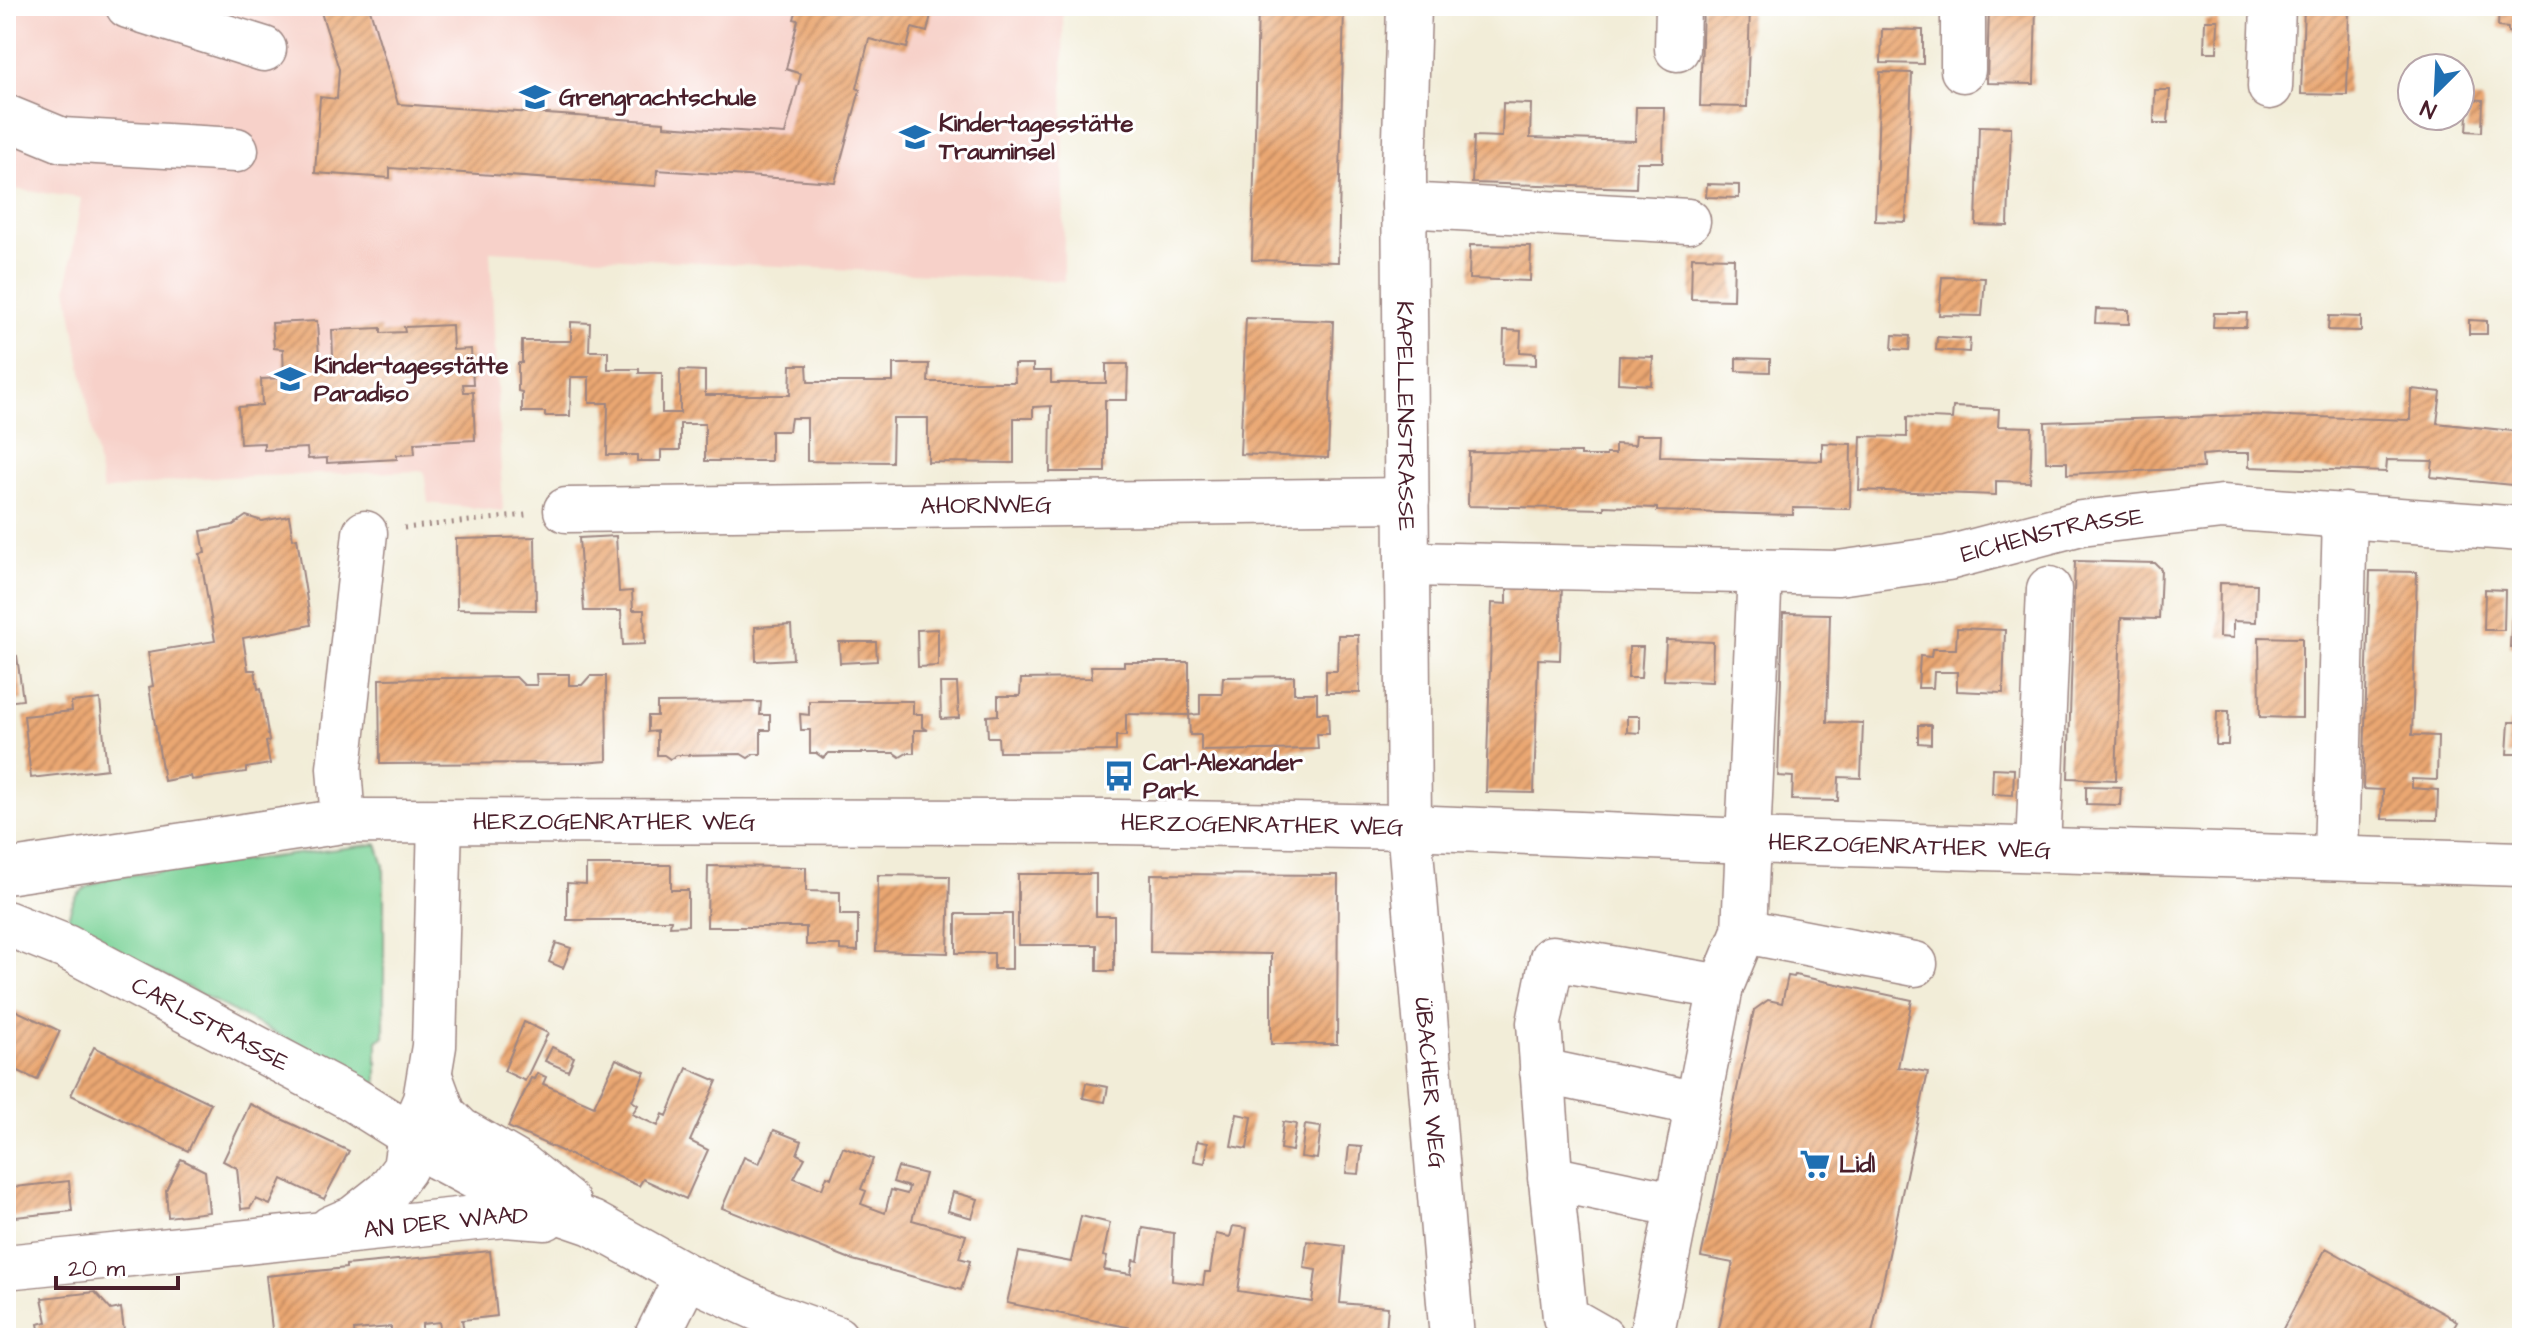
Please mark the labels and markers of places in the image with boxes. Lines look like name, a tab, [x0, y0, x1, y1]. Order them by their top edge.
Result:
school or university icon: Grengrachtschule	[518, 80, 552, 114]
place label: Grengrachtschule	[559, 81, 757, 116]
place label: Kindertagesstätte Trauminsel	[938, 107, 1133, 169]
school or university icon: Kindertagesstätte Trauminsel	[898, 120, 932, 154]
place label: Kindertagesstätte Paradiso	[314, 349, 508, 411]
school or university icon: Kindertagesstätte Paradiso	[273, 362, 307, 396]
place label: Carl-Alexander Park	[1143, 746, 1304, 808]
bus stop icon: Carl-Alexander Park	[1102, 759, 1136, 793]
supermarket icon: Lidl	[1798, 1147, 1832, 1181]
place label: Lidl	[1839, 1148, 1876, 1182]

